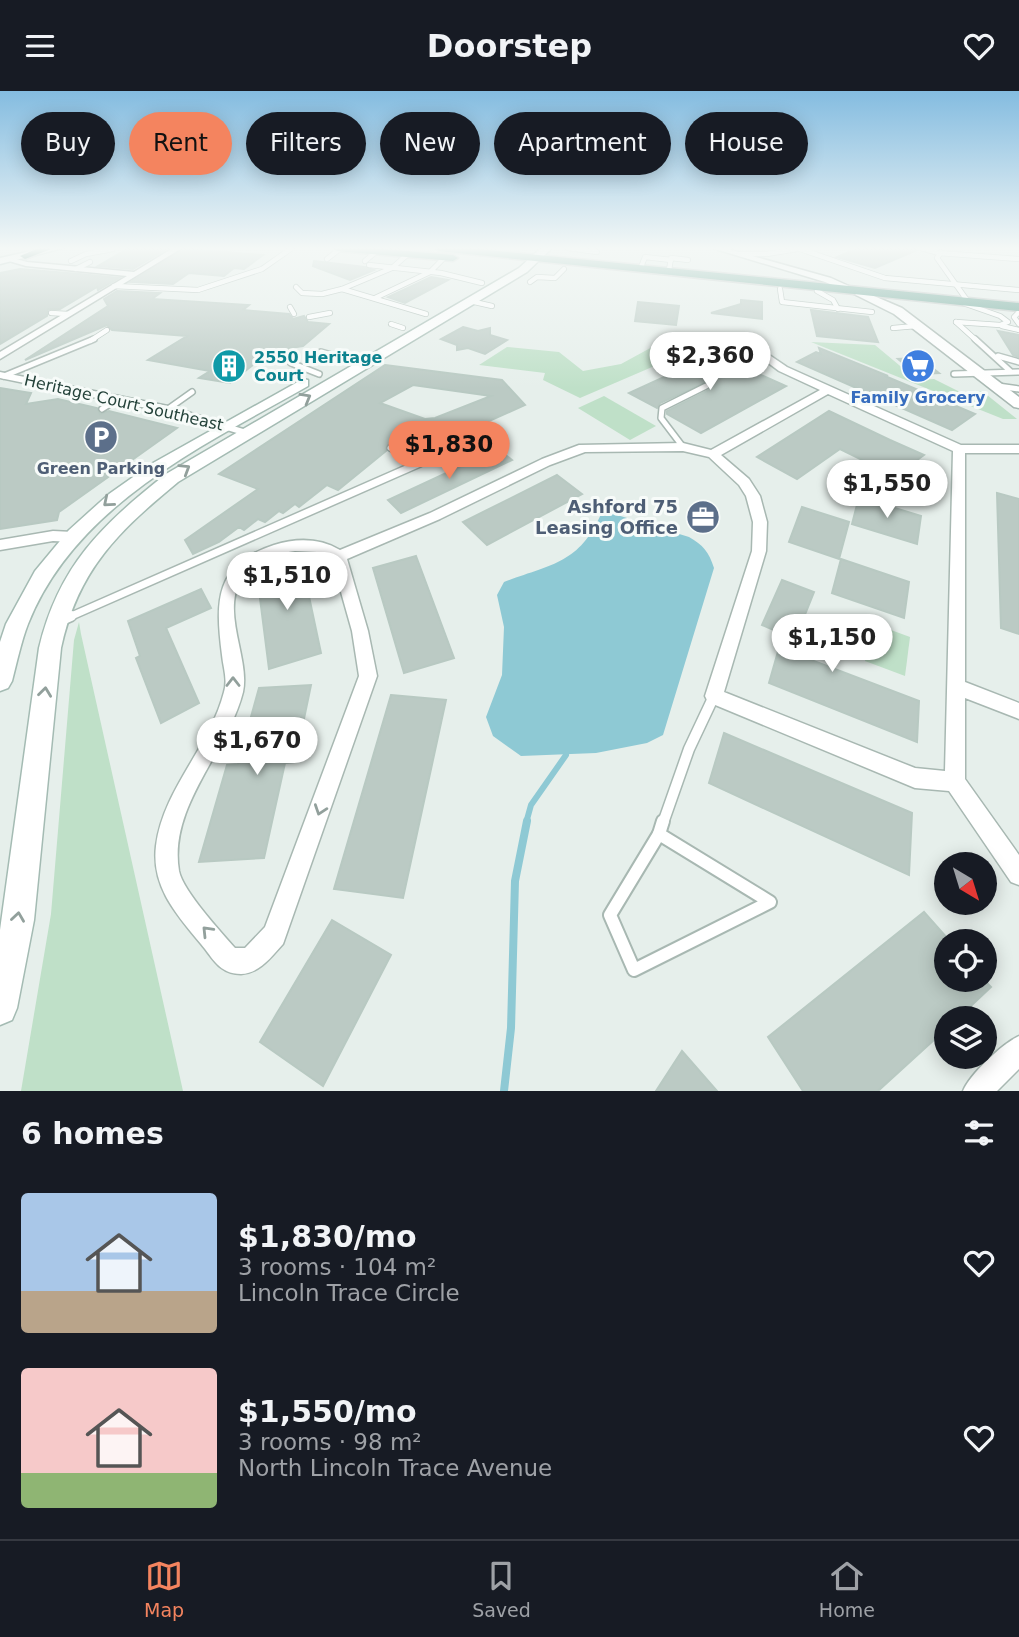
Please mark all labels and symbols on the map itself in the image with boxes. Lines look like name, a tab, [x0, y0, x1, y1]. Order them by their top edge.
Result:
pin: $2,360	[653, 333, 767, 392]
building icon: 2550 Heritage Court	[210, 347, 248, 385]
supermarket icon: Family Grocery	[899, 347, 937, 385]
place label: 2550 Heritage Court	[254, 348, 383, 385]
street label: Heritage Court Southeast	[22, 370, 225, 435]
place label: Family Grocery	[850, 388, 986, 407]
one-way arrow	[298, 393, 311, 406]
parking icon: Green Parking	[82, 418, 120, 456]
pin: $1,830	[392, 421, 506, 481]
place label: Green Parking	[37, 459, 165, 478]
pin: $1,550	[830, 461, 944, 520]
one-way arrow	[177, 465, 190, 478]
one-way arrow	[103, 494, 116, 506]
place label: Ashford 75 Leasing Office	[535, 496, 678, 538]
office icon: Ashford 75 Leasing Office	[684, 498, 722, 536]
pin: $1,510	[230, 553, 344, 612]
pin: $1,150	[775, 615, 889, 674]
one-way arrow	[225, 676, 241, 687]
one-way arrow	[38, 686, 53, 697]
pin: $1,670	[200, 717, 314, 777]
one-way arrow	[314, 803, 328, 815]
north arrow	[934, 852, 998, 915]
one-way arrow	[10, 912, 25, 923]
one-way arrow	[202, 926, 215, 939]

